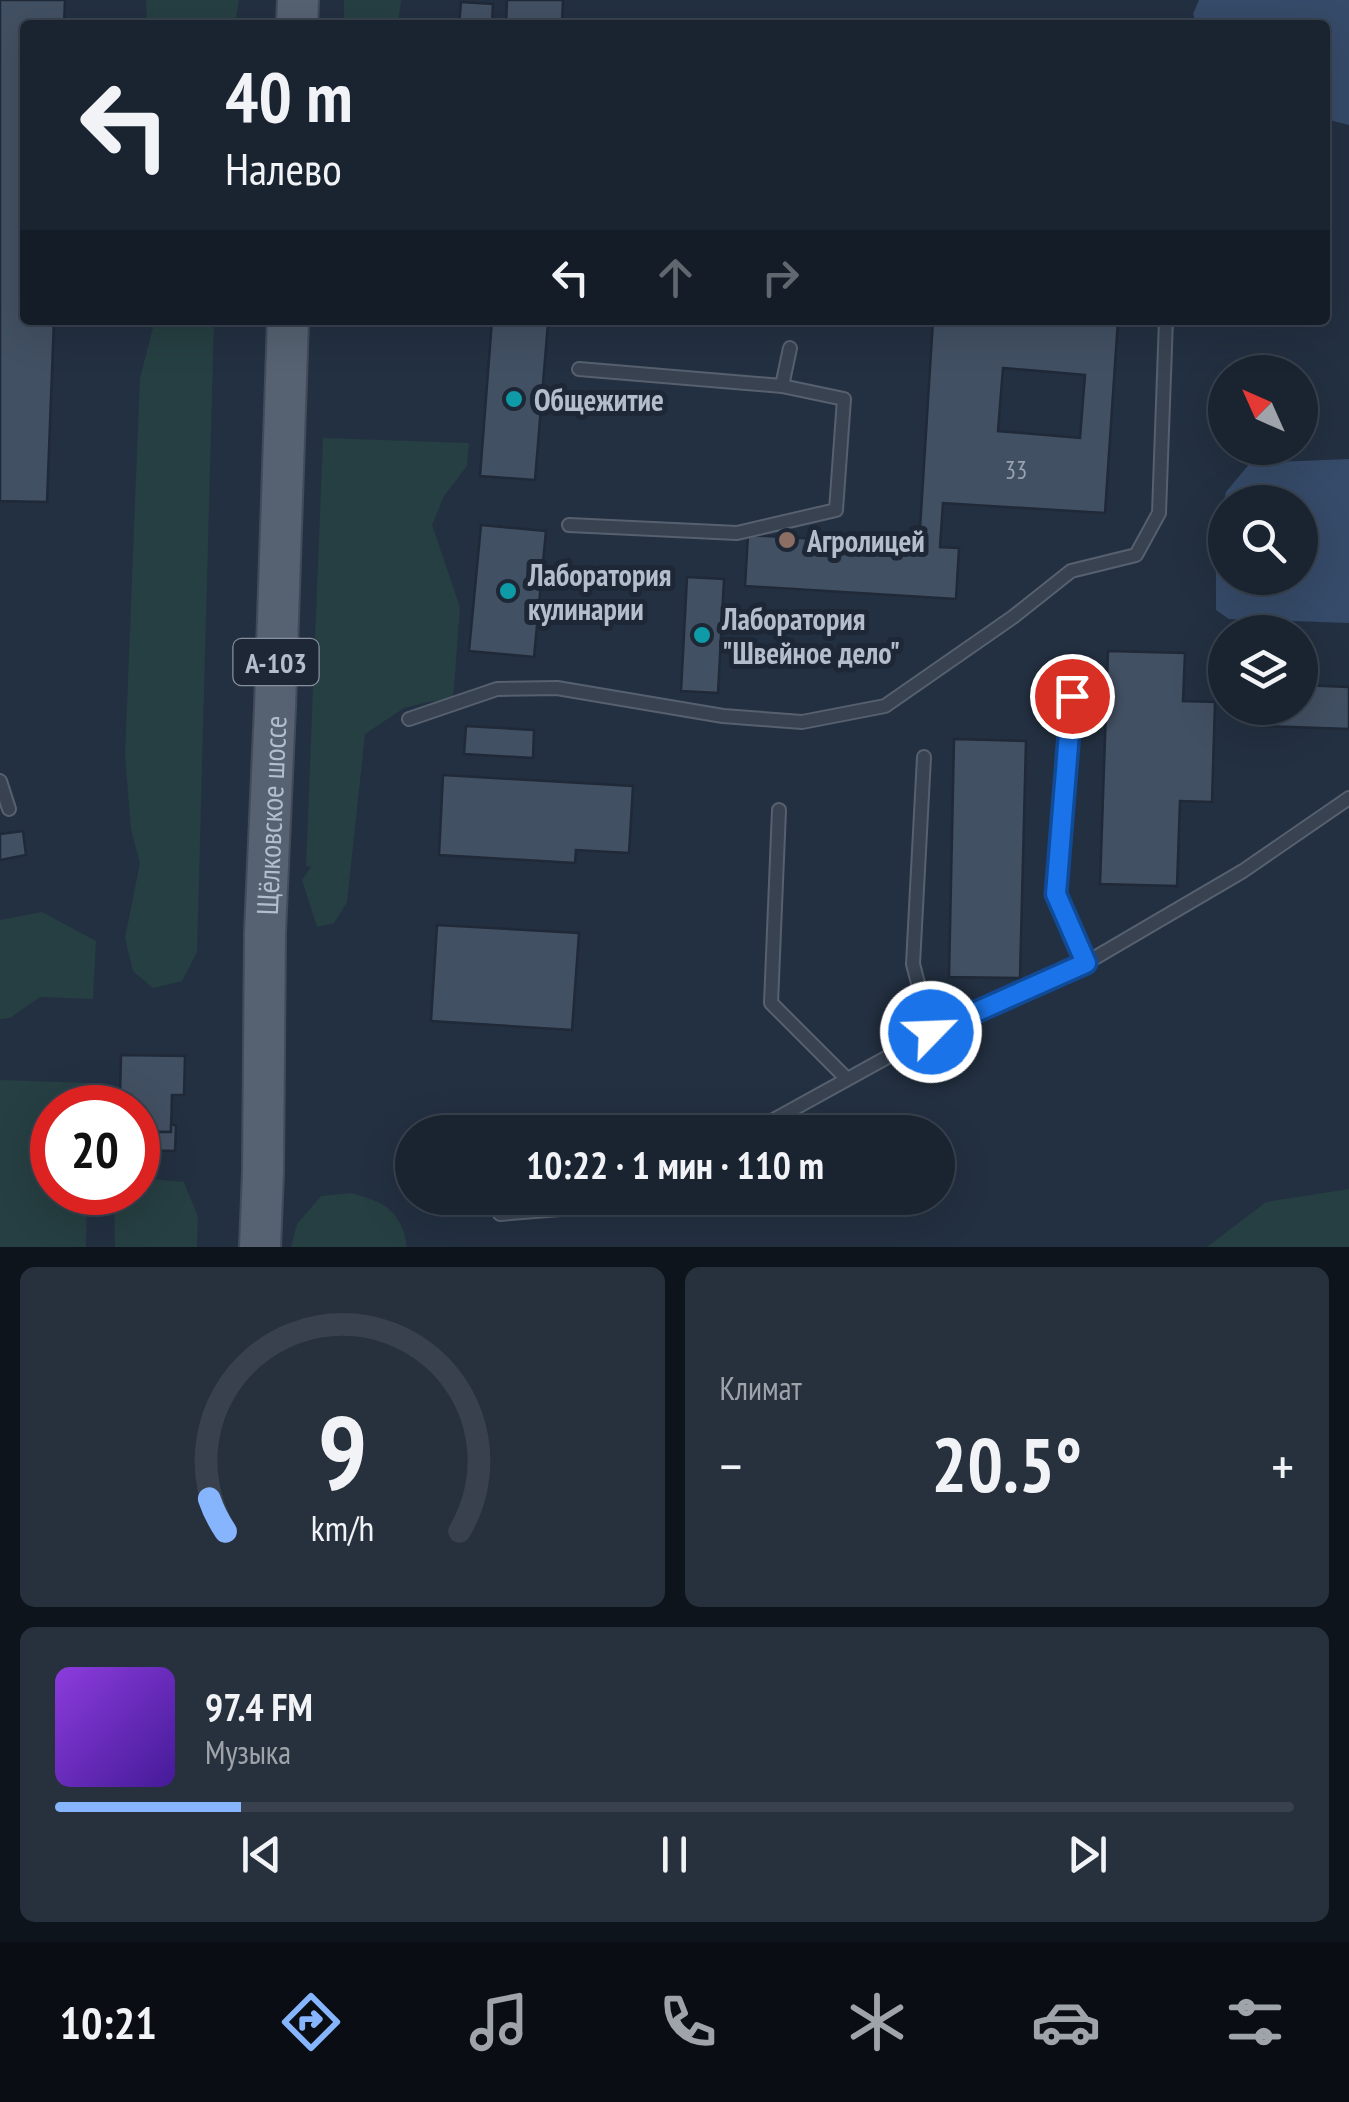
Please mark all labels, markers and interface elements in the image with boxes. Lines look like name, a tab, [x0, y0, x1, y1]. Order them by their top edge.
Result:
text: 40 m	[225, 51, 353, 141]
icon: left	[60, 60, 190, 190]
text: Налево	[225, 139, 342, 197]
icon: left	[543, 250, 598, 305]
icon: ahead	[648, 250, 703, 305]
icon: right	[753, 250, 808, 305]
north arrow	[1208, 355, 1318, 465]
map controls	[1208, 355, 1318, 725]
place label: Общежитие	[534, 380, 664, 419]
marker: Общежитие	[503, 388, 525, 410]
house number: 33	[1005, 454, 1027, 486]
button: search	[1208, 485, 1318, 595]
place label: Агролицей	[806, 521, 925, 560]
marker: Агролицей	[776, 529, 798, 551]
place label: Лаборатория кулинарии	[527, 555, 672, 628]
marker: Лаборатория кулинарии	[497, 580, 519, 602]
place label: Лаборатория "Швейное дело"	[721, 599, 900, 672]
button: layers	[1208, 615, 1318, 725]
marker: Лаборатория "Швейное дело"	[691, 624, 713, 646]
road number: А-103	[234, 639, 318, 685]
pin	[1030, 654, 1115, 739]
icon: arrive	[1045, 669, 1100, 724]
street label: Щёлковское шоссе	[246, 715, 294, 916]
position arrow	[879, 980, 983, 1084]
speed limit sign: 20	[30, 1085, 160, 1215]
text: 10:22 · 1 мин · 110 m	[526, 1140, 824, 1189]
text: Климат	[720, 1367, 802, 1409]
text: 9	[317, 1383, 367, 1518]
text: 20.5°	[931, 1416, 1082, 1513]
text: −	[720, 1430, 742, 1501]
text: +	[1271, 1430, 1294, 1501]
text: km/h	[311, 1505, 374, 1551]
text: 97.4 FM	[205, 1682, 313, 1731]
text: Музыка	[205, 1731, 291, 1773]
icon: previous	[234, 1827, 289, 1882]
icon: pause	[647, 1827, 702, 1882]
icon: next	[1060, 1827, 1115, 1882]
icon: directions	[276, 1987, 346, 2057]
icon: music	[464, 1987, 534, 2057]
icon: phone	[653, 1987, 723, 2057]
icon: climate	[842, 1987, 912, 2057]
icon: car	[1031, 1987, 1101, 2057]
icon: filters	[1220, 1987, 1290, 2057]
text: 10:21	[59, 1993, 157, 2051]

